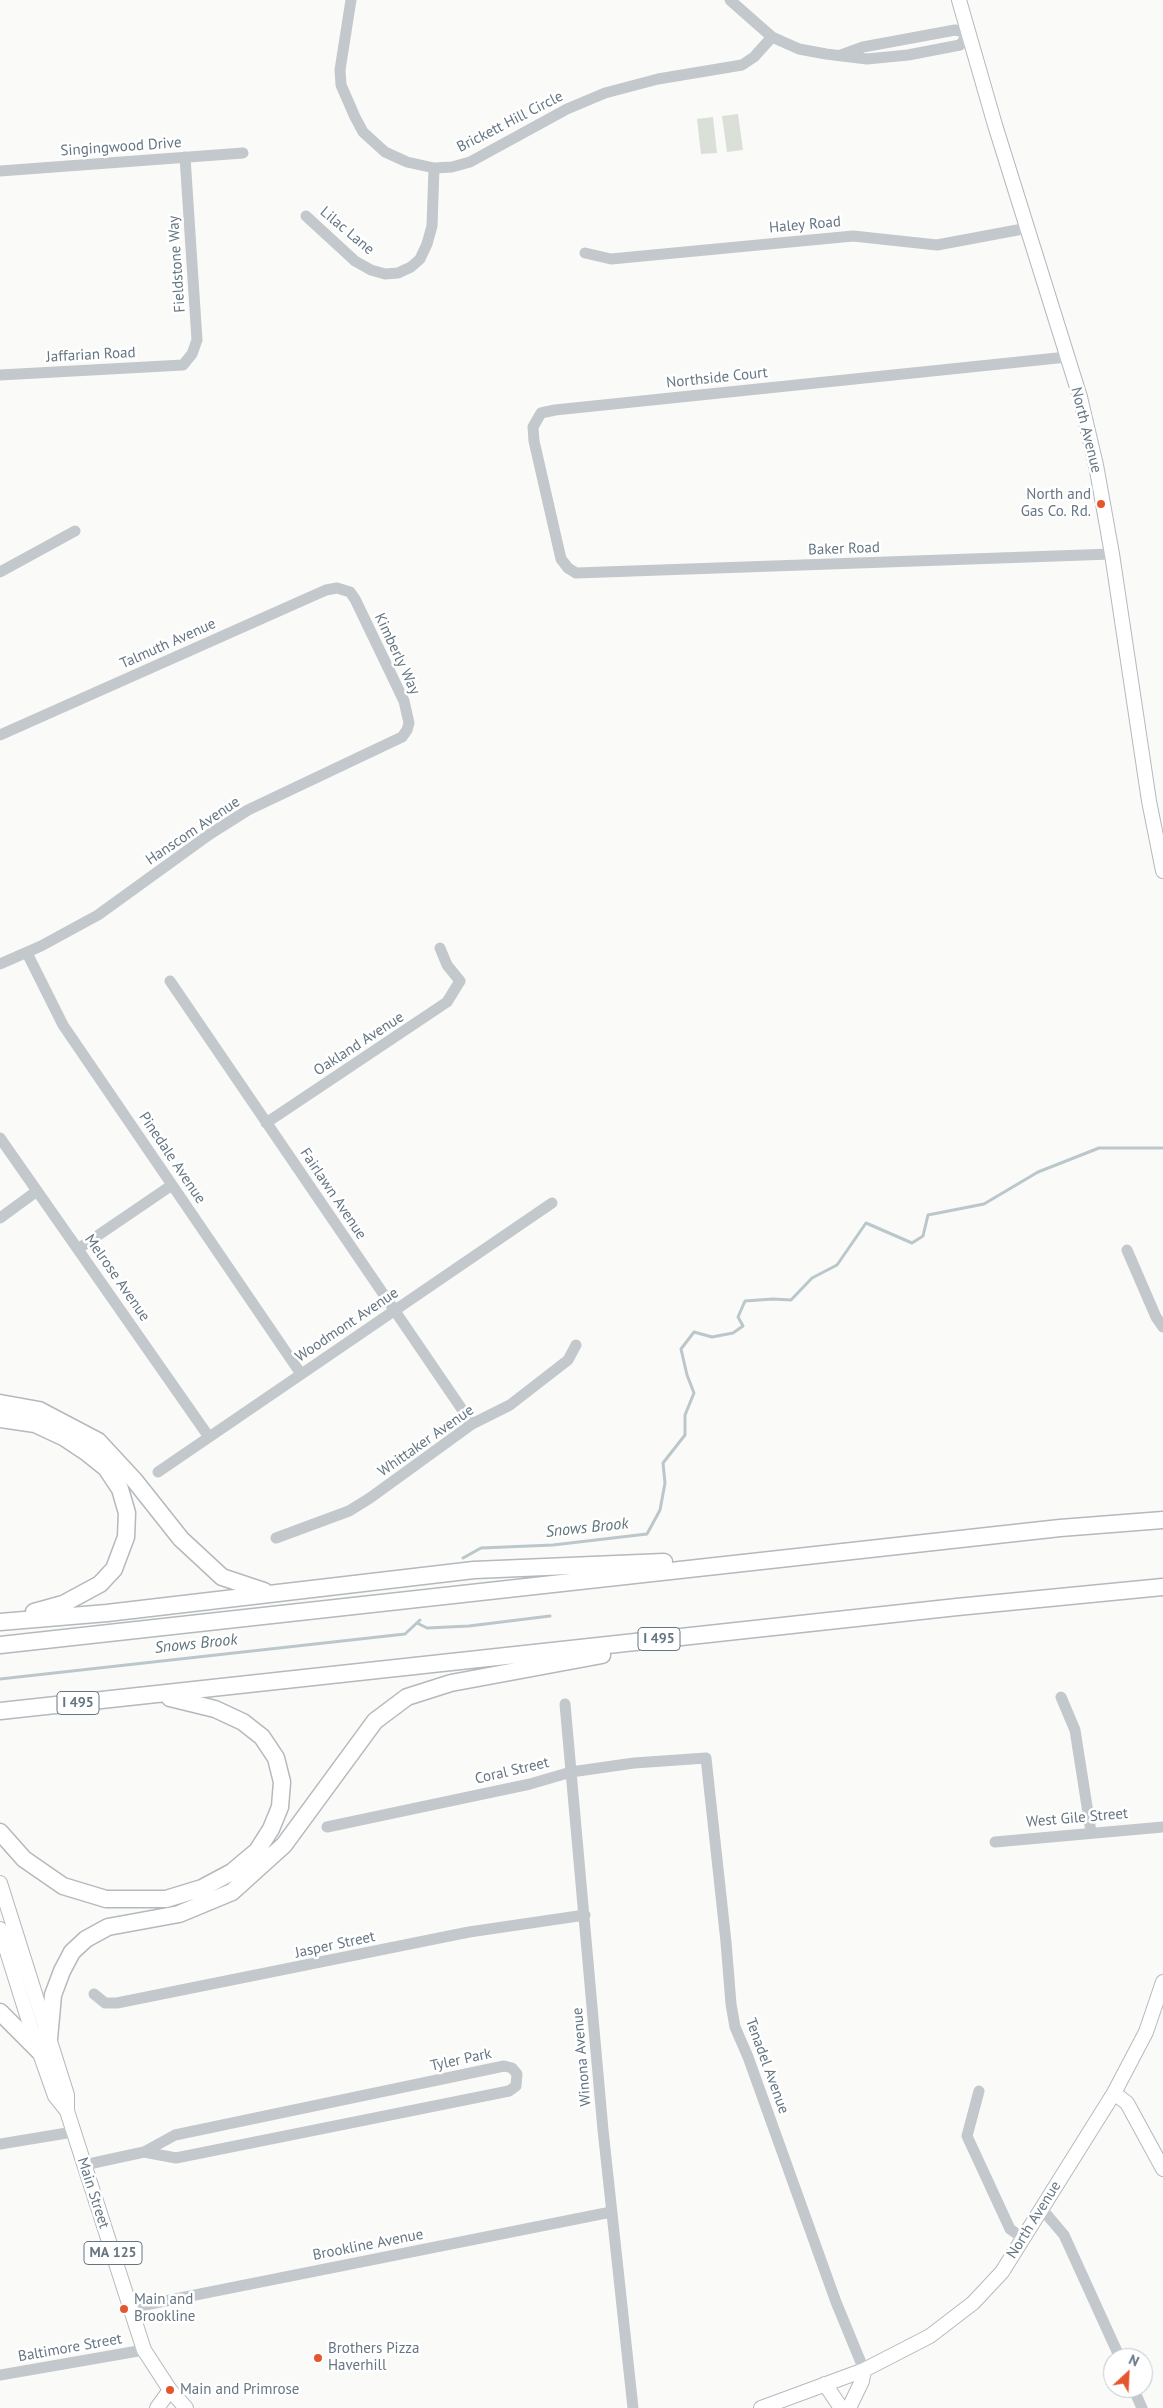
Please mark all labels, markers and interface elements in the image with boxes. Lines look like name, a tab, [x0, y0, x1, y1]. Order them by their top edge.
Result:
street label: Brickett Hill Circle	[454, 87, 566, 157]
street label: Singingwood Drive	[60, 134, 182, 160]
street label: Lilac Lane	[316, 203, 378, 259]
street label: Haley Road	[768, 213, 842, 237]
street label: Fieldstone Way	[165, 215, 189, 313]
street label: Jaffarian Road	[46, 344, 136, 366]
street label: Northside Court	[665, 364, 769, 392]
street label: North Avenue	[1067, 385, 1105, 475]
place label: North and Gas Co. Rd.	[1021, 486, 1091, 521]
marker: North and Gas Co. Rd.	[1095, 498, 1107, 510]
street label: Baker Road	[808, 539, 880, 559]
street label: Kimberly Way	[370, 610, 424, 698]
street label: Talmuth Avenue	[117, 615, 219, 673]
street label: Hanscom Avenue	[143, 793, 243, 869]
street label: Oakland Avenue	[311, 1008, 407, 1080]
street label: Pinedale Avenue	[135, 1109, 209, 1207]
street label: Fairlawn Avenue	[296, 1145, 370, 1243]
street label: Melrose Avenue	[80, 1231, 154, 1325]
street label: Woodmont Avenue	[292, 1284, 402, 1366]
street label: Whittaker Avenue	[375, 1401, 477, 1481]
water label: Snows Brook	[545, 1514, 629, 1542]
road number: I 495	[638, 1628, 680, 1650]
water label: Snows Brook	[154, 1630, 238, 1658]
road number: I 495	[57, 1692, 99, 1715]
street label: Coral Street	[473, 1754, 551, 1788]
street label: West Gile Street	[1025, 1805, 1129, 1831]
street label: Jasper Street	[293, 1928, 377, 1962]
street label: Winona Avenue	[569, 2007, 595, 2107]
street label: Tenadel Avenue	[741, 2016, 793, 2116]
street label: Tyler Park	[429, 2045, 493, 2075]
street label: Main Street	[73, 2155, 113, 2231]
street label: North Avenue	[1003, 2178, 1065, 2262]
street label: Brookline Avenue	[311, 2225, 425, 2265]
road number: MA 125	[84, 2242, 142, 2264]
place label: Main and Brookline	[134, 2291, 195, 2326]
marker: Main and Brookline	[118, 2303, 130, 2315]
street label: Baltimore Street	[17, 2330, 123, 2366]
place label: Brothers Pizza Haverhill	[328, 2340, 419, 2375]
north arrow	[1103, 2348, 1153, 2398]
text: N	[1126, 2350, 1142, 2370]
marker: Brothers Pizza Haverhill	[312, 2352, 324, 2364]
place label: Main and Primrose	[180, 2381, 299, 2399]
marker: Main and Primrose	[164, 2384, 176, 2396]

